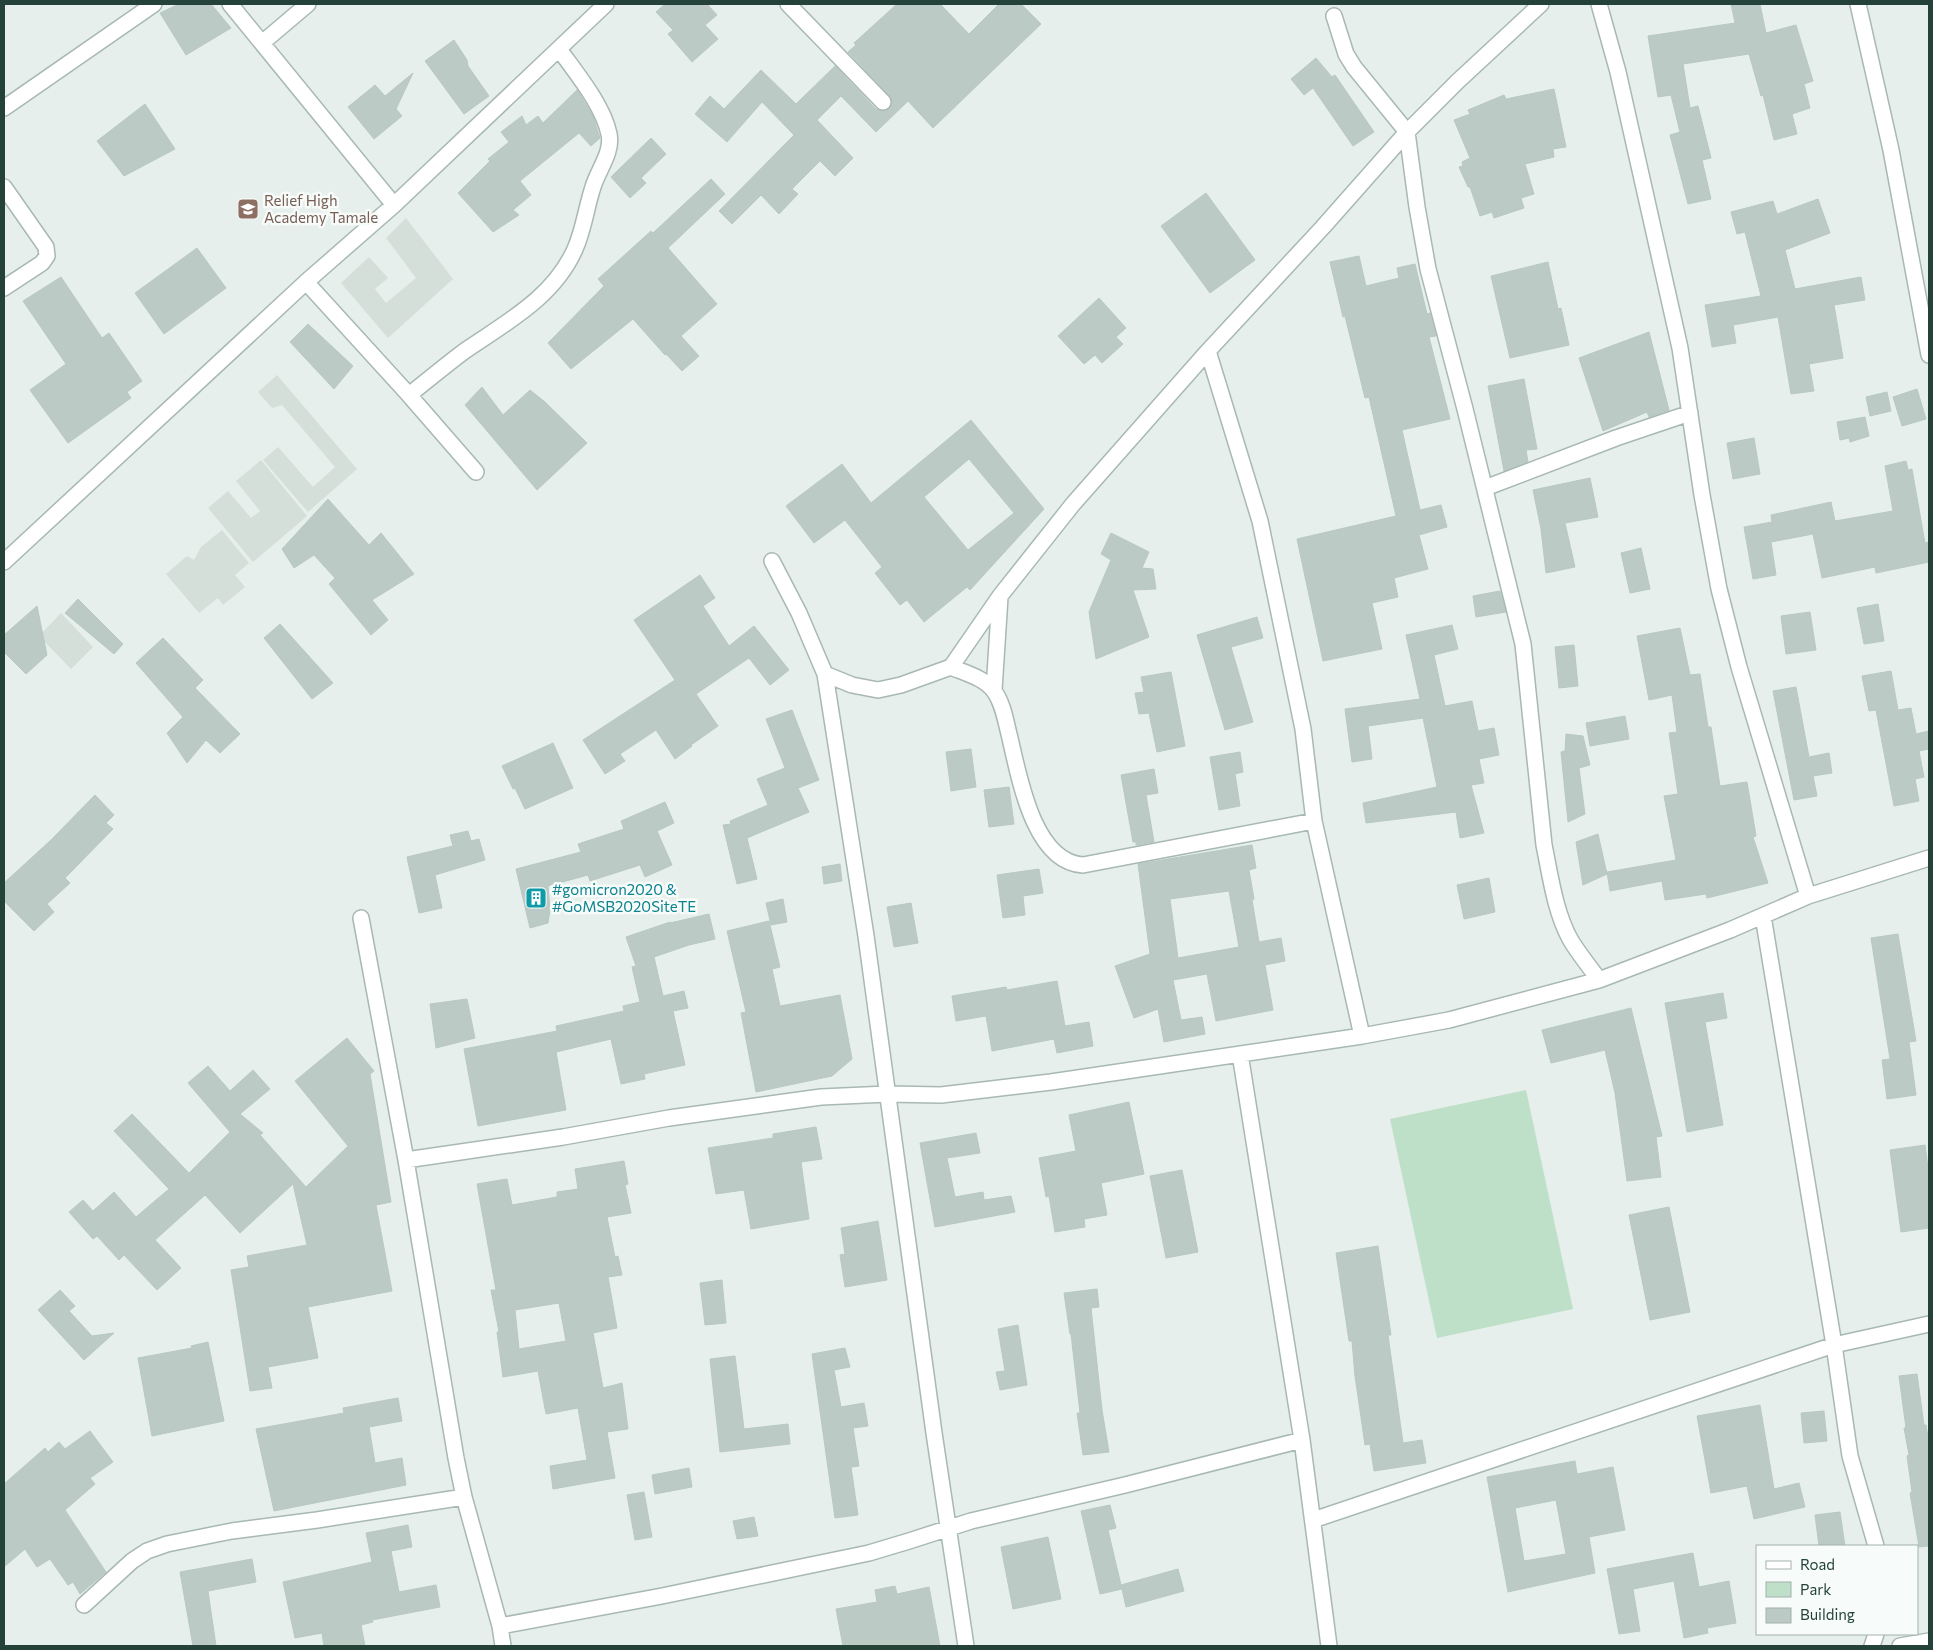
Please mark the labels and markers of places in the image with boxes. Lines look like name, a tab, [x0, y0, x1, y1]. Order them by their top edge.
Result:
place label: Relief High Academy Tamale	[264, 191, 378, 226]
school or university icon: Relief High Academy Tamale	[236, 197, 260, 221]
place label: #gomicron2020 & #GoMSB2020SiteTE	[552, 880, 696, 915]
building icon: #gomicron2020 & #GoMSB2020SiteTE	[524, 886, 548, 910]

